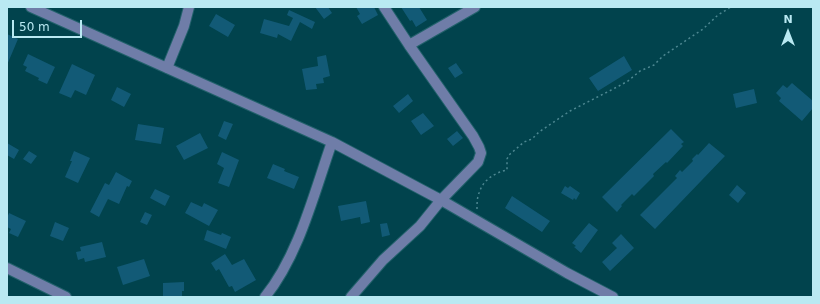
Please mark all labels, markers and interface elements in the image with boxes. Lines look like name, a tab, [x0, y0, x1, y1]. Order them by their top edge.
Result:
scale bar	[14, 12, 84, 38]
north arrow	[768, 12, 808, 52]
text: N	[783, 13, 793, 26]
text: 50 m	[19, 20, 50, 34]

